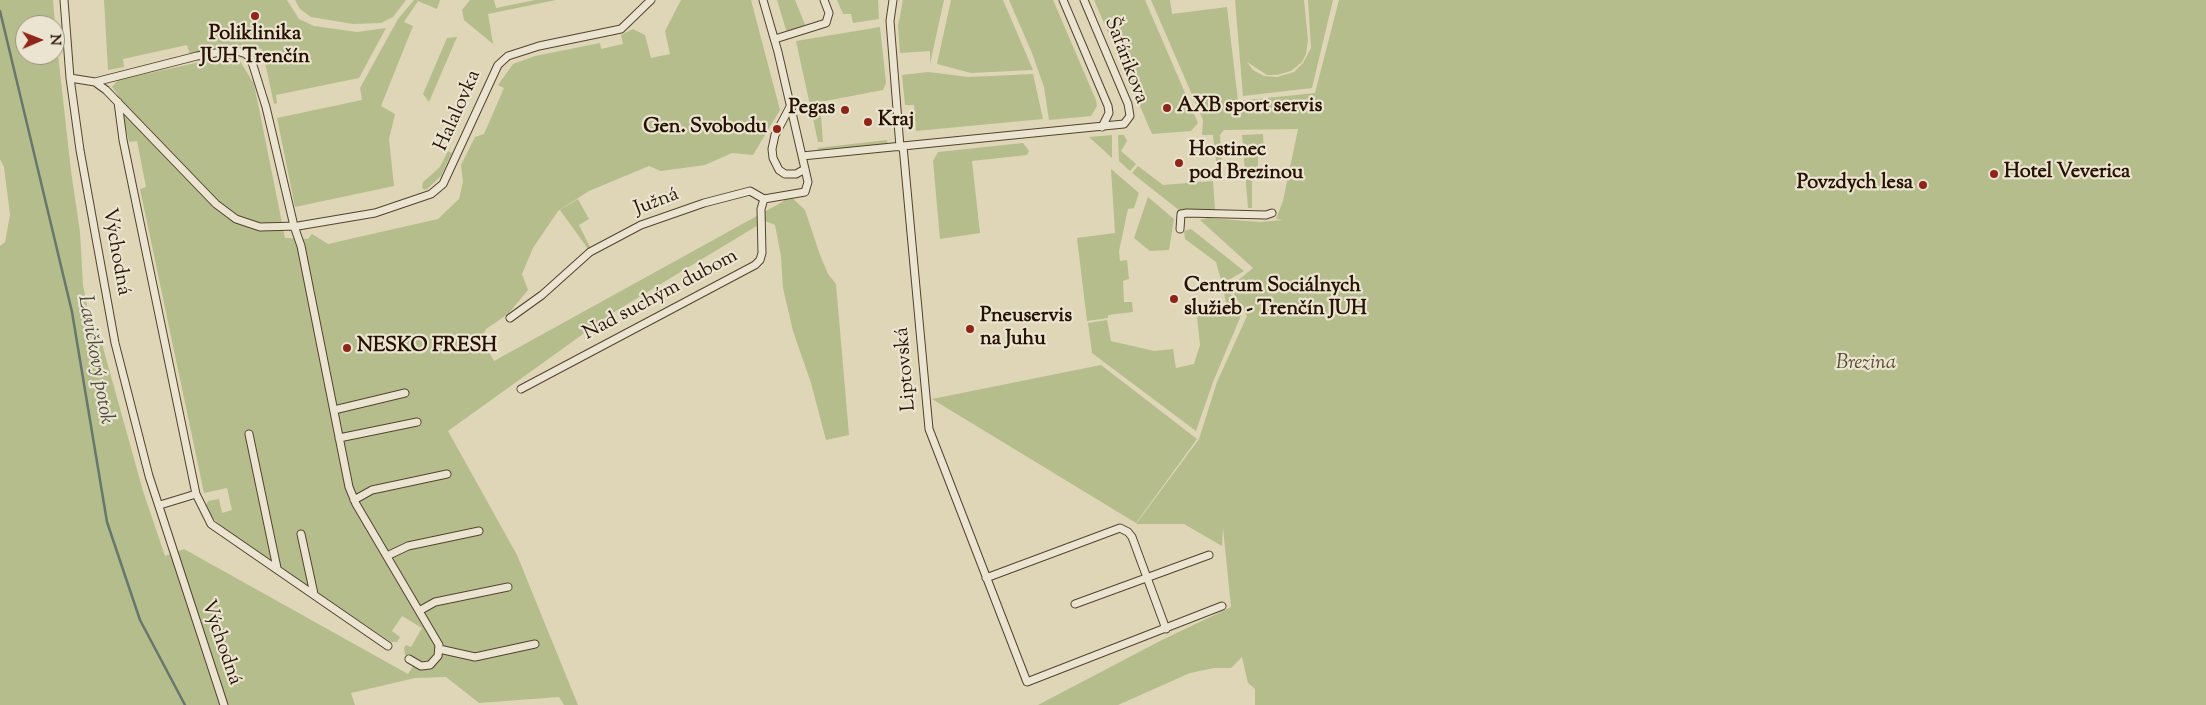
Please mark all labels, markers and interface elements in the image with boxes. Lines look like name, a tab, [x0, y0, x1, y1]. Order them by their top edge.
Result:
marker: Poliklinika JUH Trenčín	[249, 10, 261, 22]
street label: Šafárikova	[1098, 14, 1152, 108]
north arrow	[15, 15, 65, 65]
place label: Poliklinika JUH Trenčín	[200, 24, 310, 71]
text: N	[44, 34, 64, 46]
street label: Halalovka	[431, 67, 487, 155]
place label: AXB sport servis	[1177, 96, 1322, 120]
place label: Pegas	[788, 98, 835, 122]
marker: AXB sport servis	[1161, 102, 1173, 114]
marker: Pegas	[839, 104, 851, 116]
place label: Kraj	[878, 110, 914, 134]
marker: Kraj	[862, 116, 874, 128]
place label: Gen. Svobodu	[643, 117, 767, 141]
marker: Gen. Svobodu	[771, 123, 783, 135]
place label: Hostinec pod Brezinou	[1189, 140, 1303, 187]
marker: Hostinec pod Brezinou	[1173, 157, 1185, 169]
place label: Hotel Veverica	[2004, 162, 2130, 186]
marker: Hotel Veverica	[1988, 168, 2000, 180]
place label: Povzdych lesa	[1797, 173, 1913, 197]
marker: Povzdych lesa	[1917, 179, 1929, 191]
street label: Južná	[631, 184, 683, 222]
street label: Východná	[96, 206, 134, 298]
street label: Nad suchým dubom	[580, 245, 742, 347]
place label: Centrum Sociálnych služieb - Trenčín JUH	[1184, 276, 1367, 323]
water label: Lavičkový potok	[70, 293, 118, 427]
marker: Centrum Sociálnych služieb - Trenčín JUH	[1168, 293, 1180, 305]
place label: Pneuservis na Juhu	[980, 306, 1072, 353]
marker: Pneuservis na Juhu	[964, 323, 976, 335]
street label: Liptovská	[891, 326, 923, 412]
place label: NESKO FRESH	[357, 336, 497, 360]
marker: NESKO FRESH	[341, 342, 353, 354]
park label: Brezina	[1836, 353, 1896, 377]
street label: Východná	[194, 597, 246, 689]

